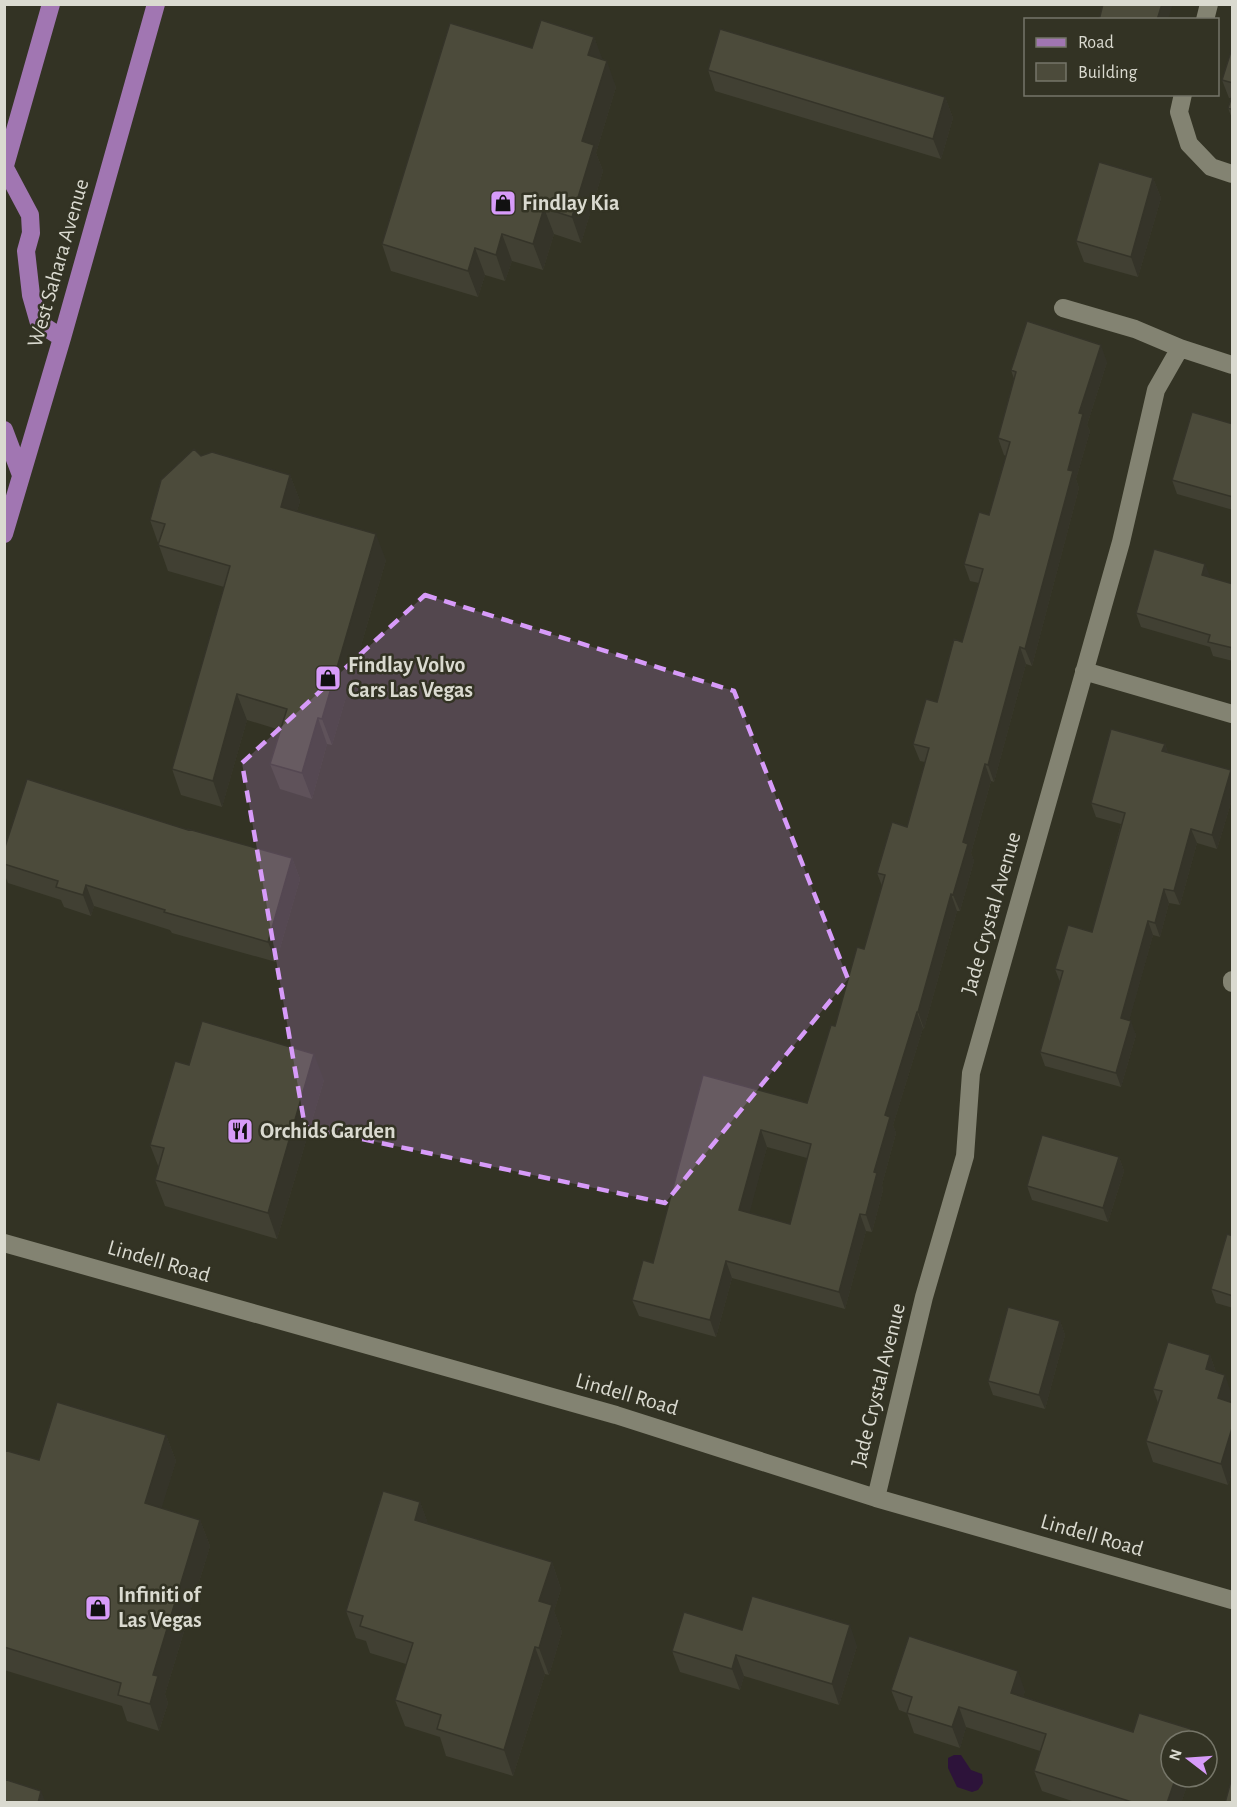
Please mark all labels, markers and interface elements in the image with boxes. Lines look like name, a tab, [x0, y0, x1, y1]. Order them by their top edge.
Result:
legend	[1024, 18, 1219, 96]
text: Road	[1078, 34, 1114, 52]
text: Building	[1078, 64, 1138, 82]
street label: West Sahara Avenue	[23, 176, 93, 350]
shop icon: Findlay Kia	[488, 188, 518, 218]
place label: Findlay Kia	[522, 192, 620, 215]
place label: Findlay Volvo Cars Las Vegas	[348, 654, 473, 701]
shop icon: Findlay Volvo Cars Las Vegas	[313, 663, 343, 693]
street label: Jade Crystal Avenue	[957, 829, 1025, 997]
restaurant icon: Orchids Garden	[225, 1116, 255, 1146]
place label: Orchids Garden	[260, 1120, 396, 1142]
street label: Lindell Road	[105, 1236, 213, 1286]
street label: Jade Crystal Avenue	[847, 1301, 909, 1469]
street label: Lindell Road	[573, 1369, 681, 1419]
street label: Lindell Road	[1038, 1510, 1146, 1560]
place label: Infiniti of Las Vegas	[118, 1584, 202, 1631]
shop icon: Infiniti of Las Vegas	[83, 1593, 113, 1623]
north arrow	[1159, 1729, 1219, 1789]
text: N	[1166, 1747, 1185, 1763]

